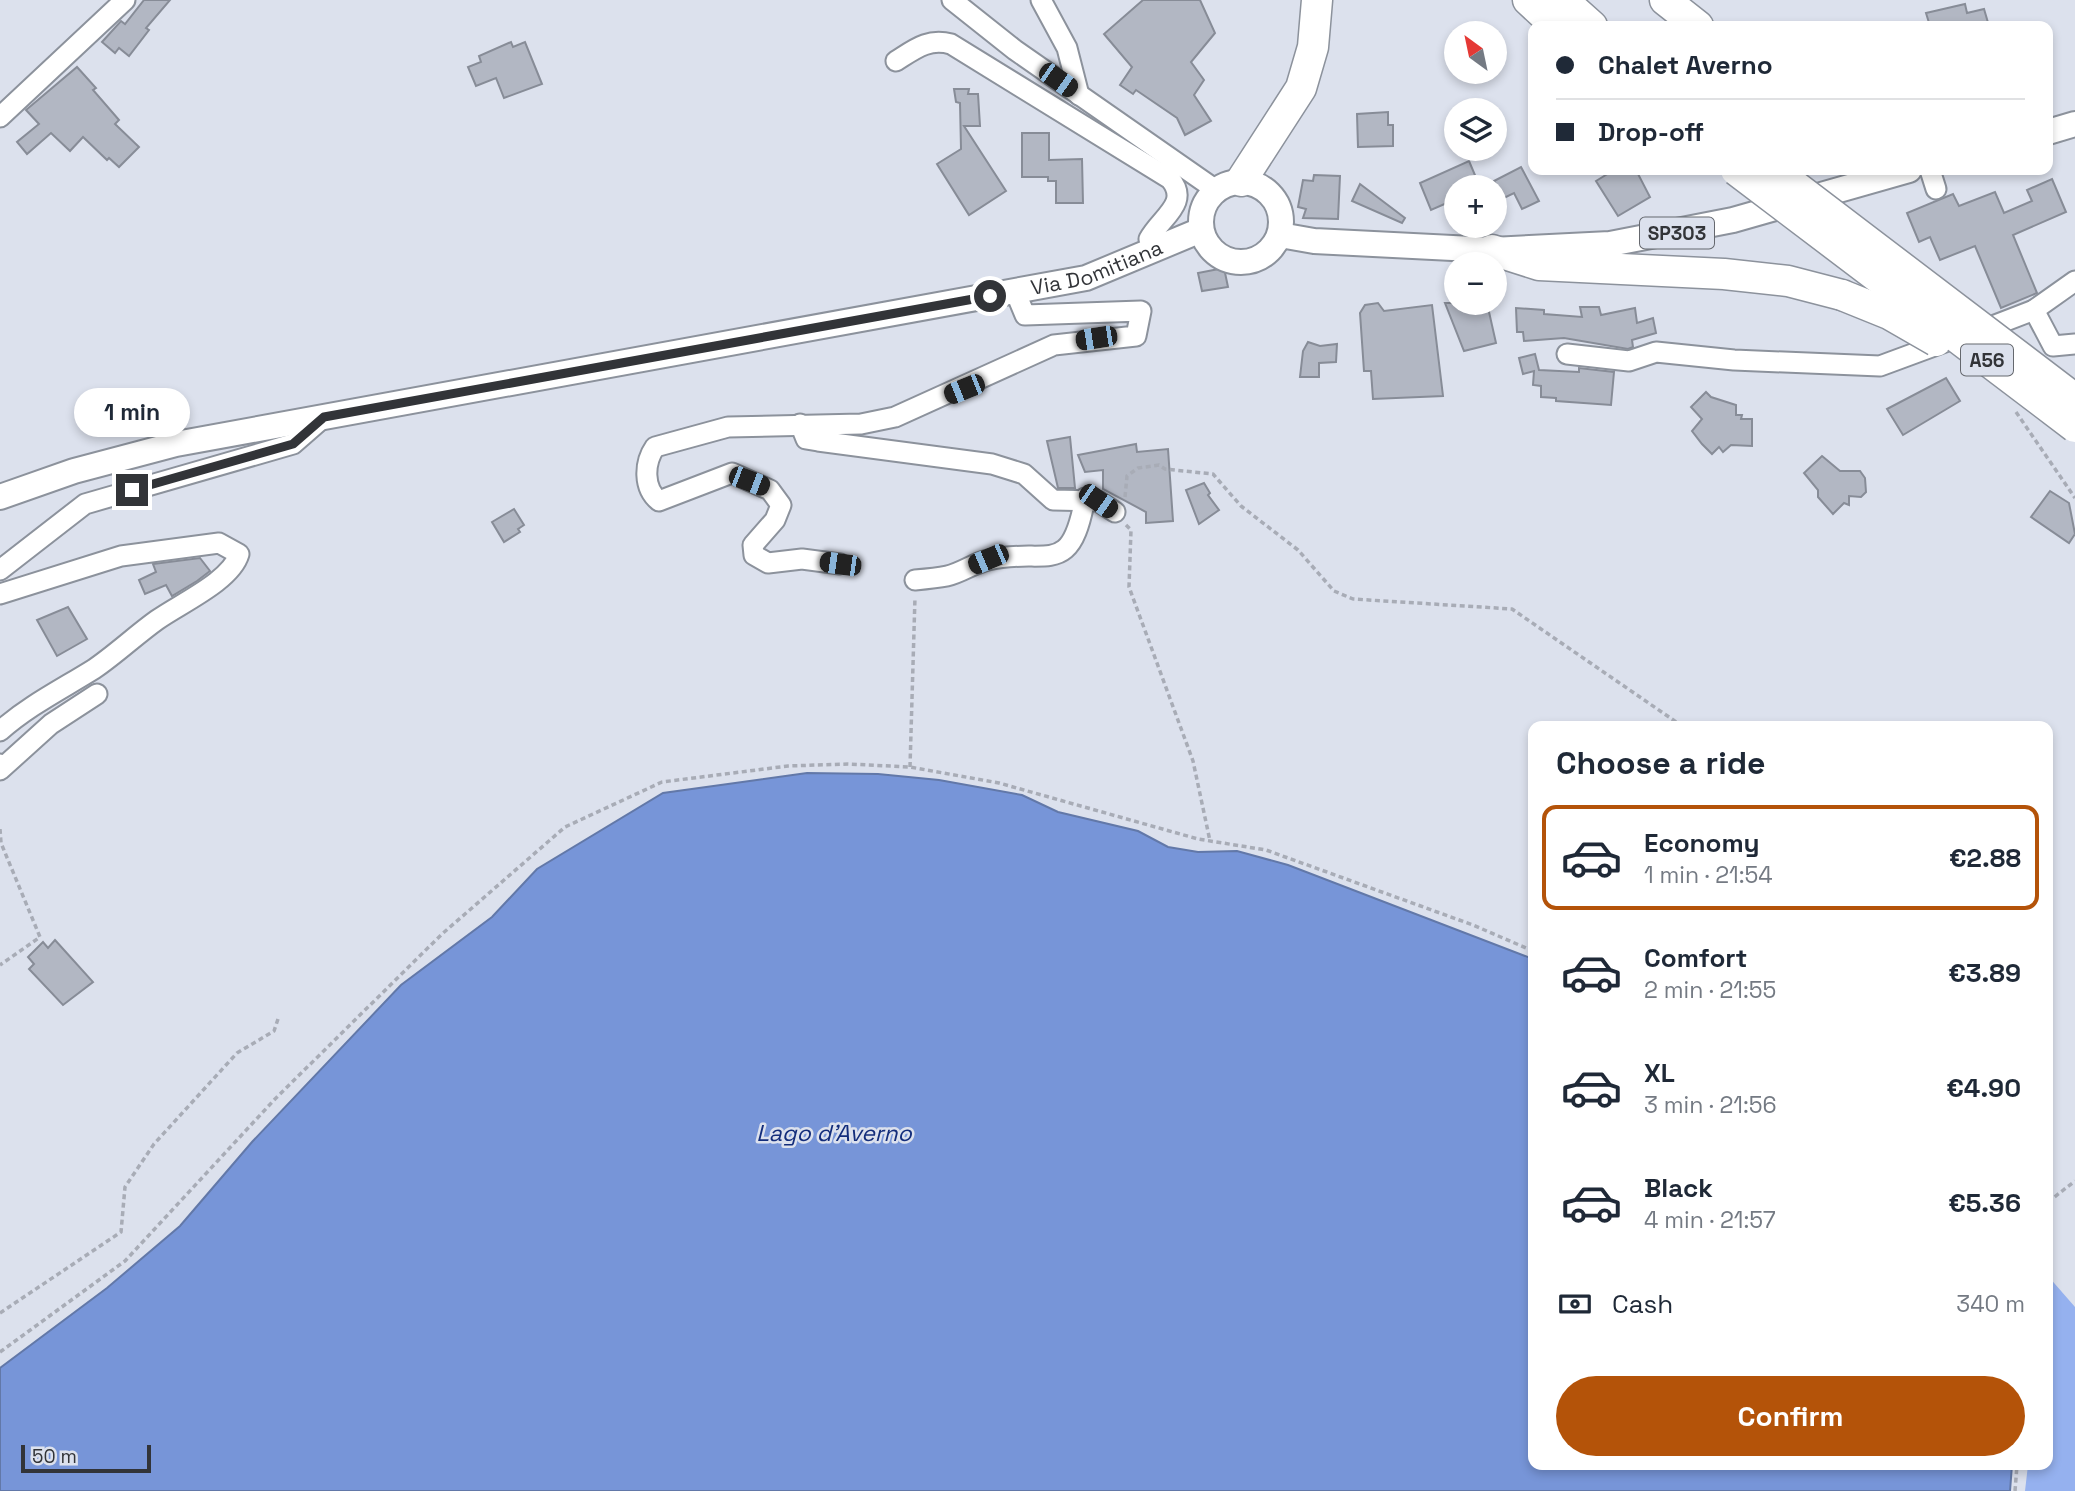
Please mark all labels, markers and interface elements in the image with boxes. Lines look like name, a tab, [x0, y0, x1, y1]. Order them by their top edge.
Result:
north arrow	[1444, 21, 1507, 84]
map controls	[1444, 21, 1507, 315]
text: Chalet Averno	[1598, 48, 1773, 82]
car	[1035, 59, 1082, 101]
button: layers	[1444, 98, 1507, 161]
text: Drop-off	[1598, 115, 1704, 149]
button: +	[1444, 175, 1507, 238]
road number: SP303	[1640, 218, 1714, 248]
street label: Via Domitiana	[1029, 234, 1167, 301]
button: −	[1444, 252, 1507, 315]
route start	[974, 280, 1006, 312]
car	[1074, 324, 1119, 352]
road number: A56	[1961, 344, 2013, 376]
car	[941, 371, 988, 407]
callout: 1 min	[74, 388, 190, 438]
text: 1 min	[104, 397, 160, 427]
car	[726, 464, 773, 498]
route end	[116, 474, 148, 506]
car	[1075, 480, 1122, 522]
car	[965, 541, 1012, 577]
car	[818, 551, 863, 577]
text: Choose a ride	[1556, 743, 1766, 783]
icon: car	[1560, 826, 1623, 889]
text: Economy	[1644, 826, 1760, 860]
text: €2.88	[1949, 841, 2021, 875]
text: 1 min · 21:54	[1644, 860, 1773, 890]
icon: car	[1560, 941, 1623, 1004]
text: Comfort	[1644, 941, 1747, 975]
text: €3.89	[1948, 956, 2021, 990]
text: 2 min · 21:55	[1644, 975, 1776, 1005]
icon: car	[1560, 1056, 1623, 1119]
text: XL	[1644, 1056, 1675, 1090]
text: €4.90	[1946, 1071, 2021, 1105]
text: 3 min · 21:56	[1644, 1090, 1777, 1120]
water label: Lago d'Averno	[756, 1118, 913, 1148]
icon: car	[1560, 1171, 1623, 1234]
text: Black	[1644, 1171, 1713, 1205]
text: €5.36	[1948, 1186, 2021, 1220]
text: 4 min · 21:57	[1644, 1205, 1776, 1235]
icon: cash	[1556, 1285, 1594, 1323]
text: Cash	[1612, 1287, 1673, 1321]
text: 340 m	[1956, 1289, 2025, 1319]
button: Confirm	[1556, 1376, 2025, 1456]
scale bar	[21, 1442, 150, 1474]
text: 50 m	[32, 1444, 77, 1469]

